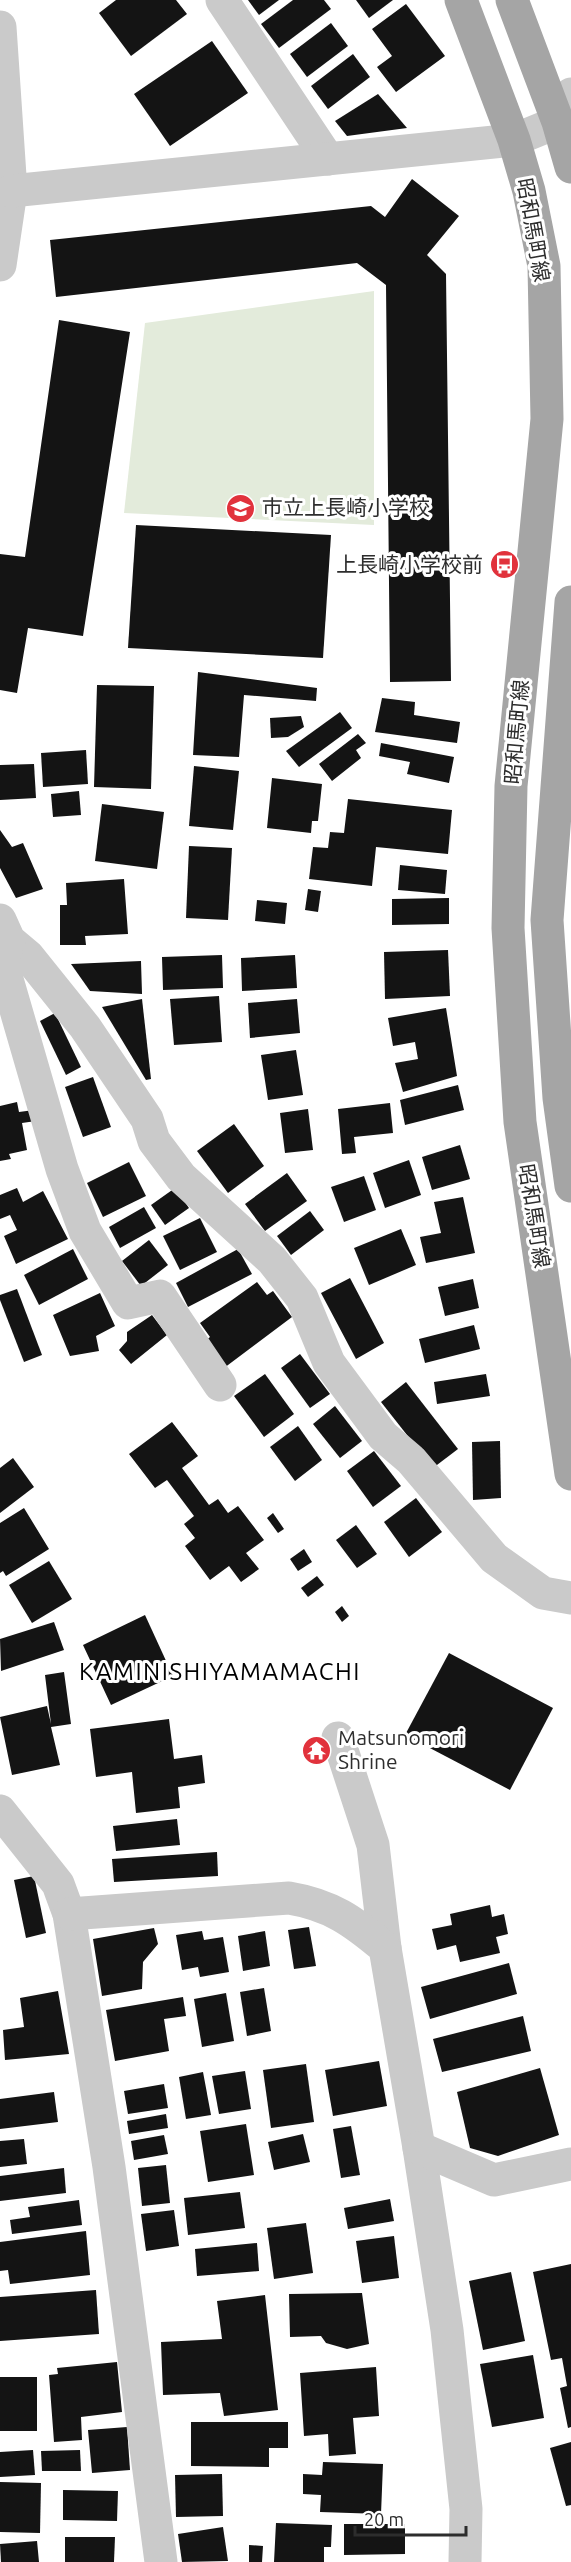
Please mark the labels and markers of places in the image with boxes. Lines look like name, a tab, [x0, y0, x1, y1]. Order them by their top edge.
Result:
school or university icon: 市立上長崎小学校	[225, 492, 257, 524]
place label: 市立上長崎小学校	[262, 495, 430, 519]
bus stop icon: 上長崎小学校前	[488, 549, 520, 581]
place label: 上長崎小学校前	[336, 552, 483, 576]
place label: Matsunomori Shrine	[338, 1725, 464, 1773]
temple icon: Matsunomori Shrine	[301, 1734, 333, 1766]

